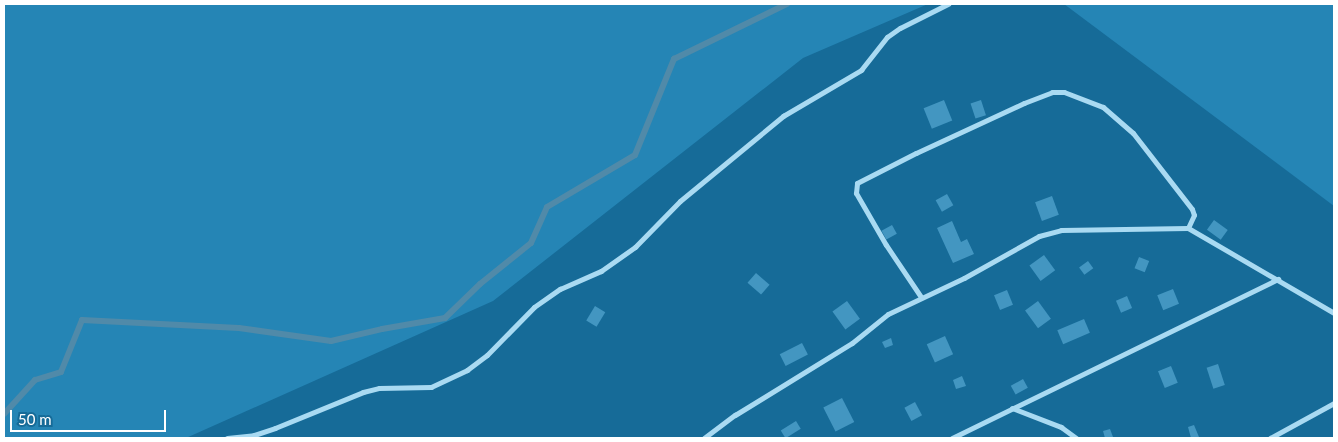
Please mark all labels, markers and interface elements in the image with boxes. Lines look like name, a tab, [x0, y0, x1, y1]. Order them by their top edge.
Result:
scale bar	[12, 400, 169, 432]
text: 50 m	[18, 410, 52, 428]

